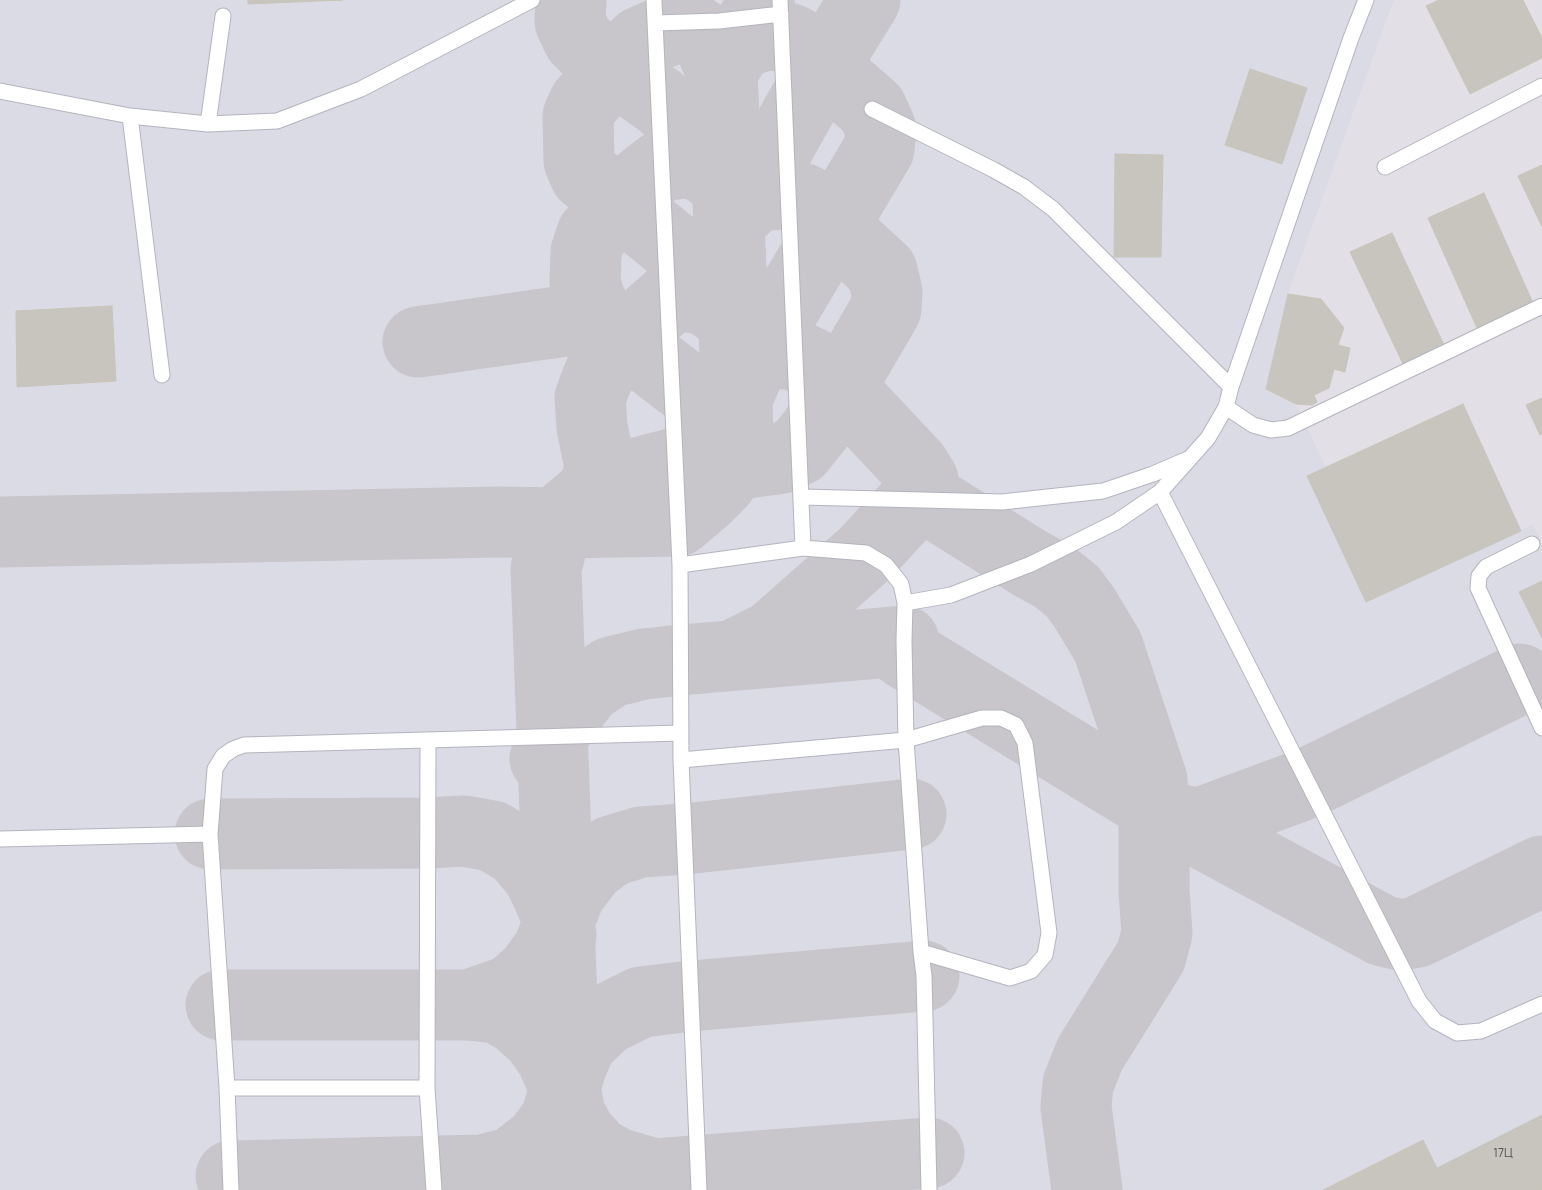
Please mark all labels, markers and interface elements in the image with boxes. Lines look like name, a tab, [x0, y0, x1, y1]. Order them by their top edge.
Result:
house number: 17Ц	[1493, 1147, 1513, 1161]

